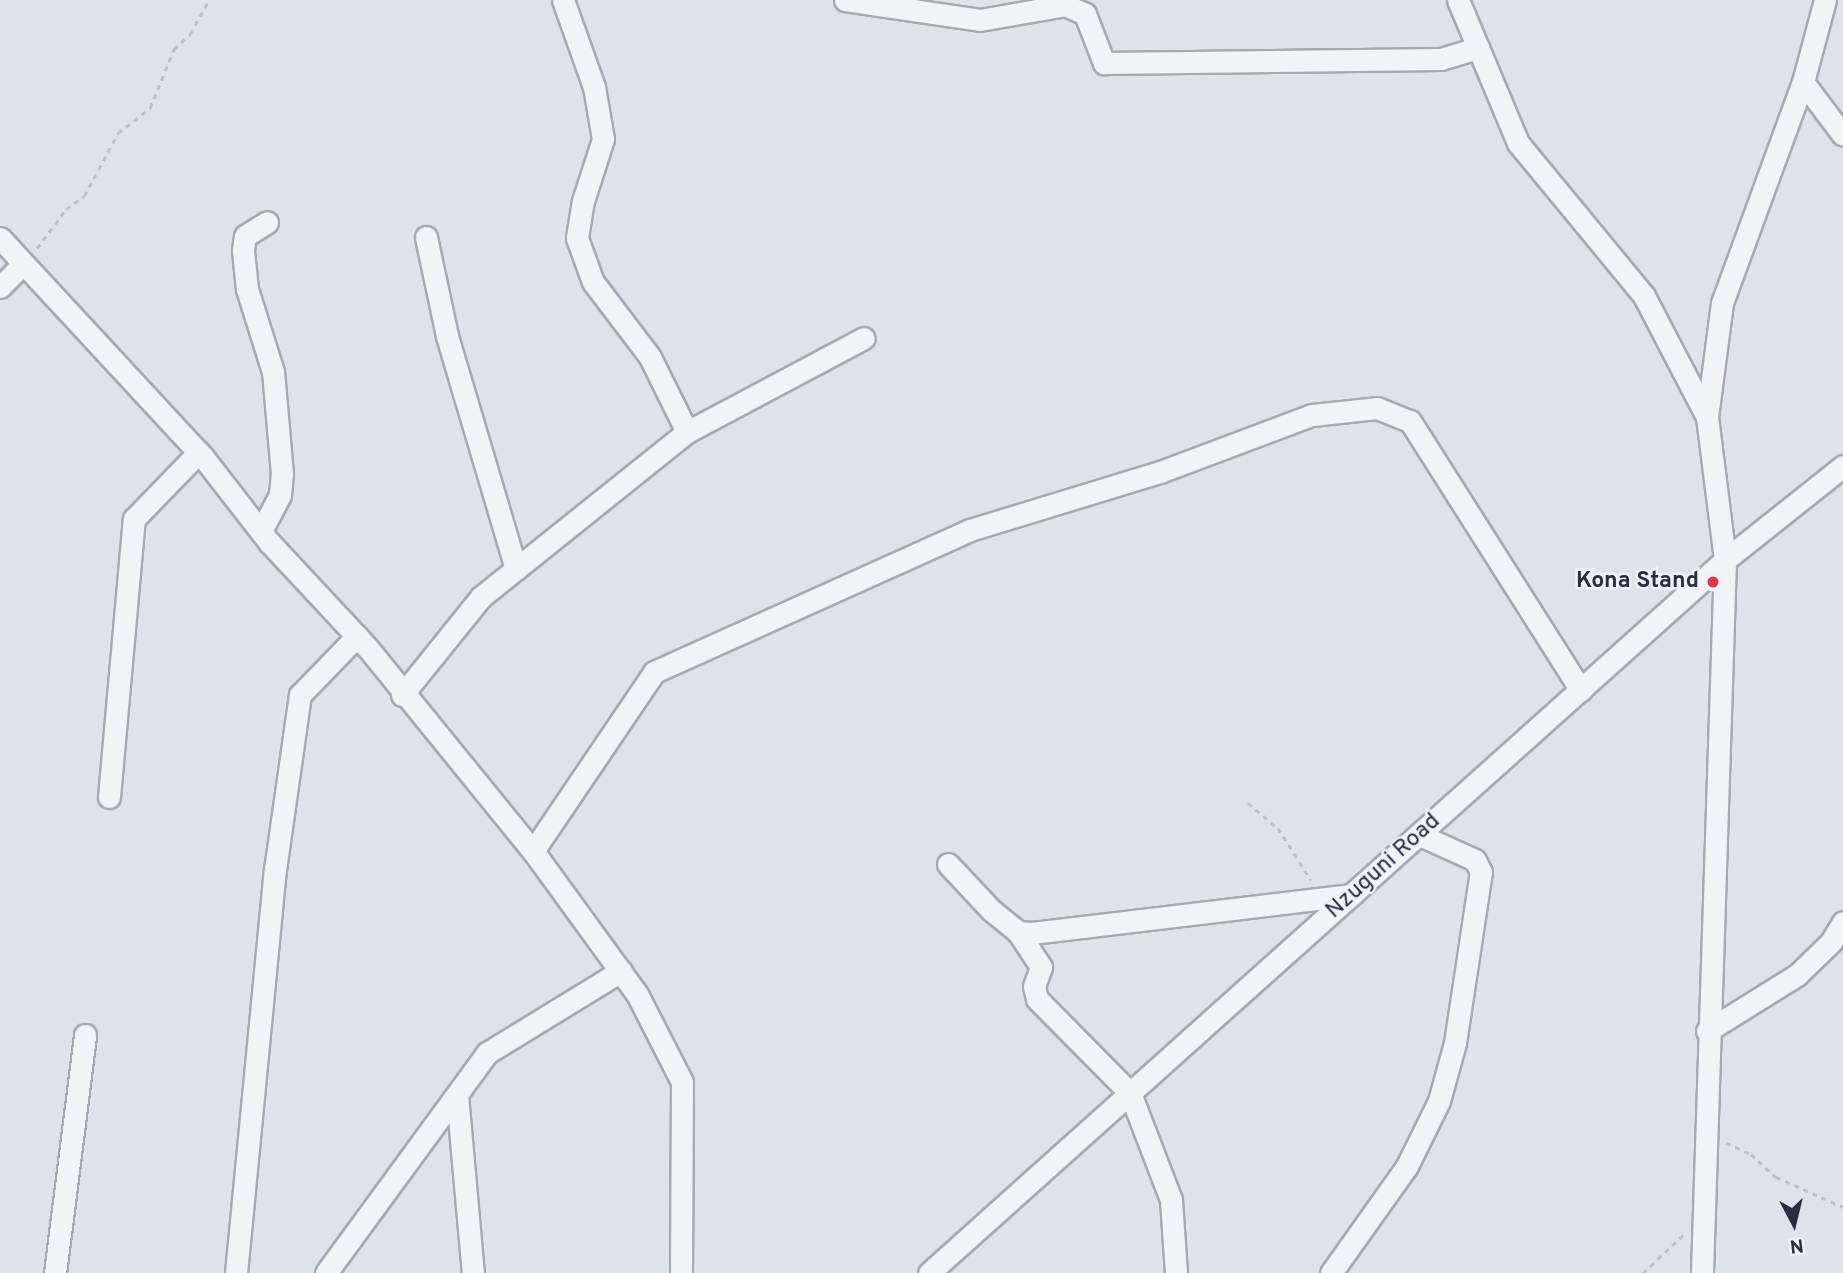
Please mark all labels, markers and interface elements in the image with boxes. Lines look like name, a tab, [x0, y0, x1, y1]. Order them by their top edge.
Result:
place label: Kona Stand	[1576, 568, 1699, 596]
marker: Kona Stand	[1705, 574, 1721, 590]
street label: Nzuguni Road	[1321, 808, 1447, 926]
north arrow	[1759, 1189, 1829, 1259]
text: N	[1788, 1232, 1805, 1258]

